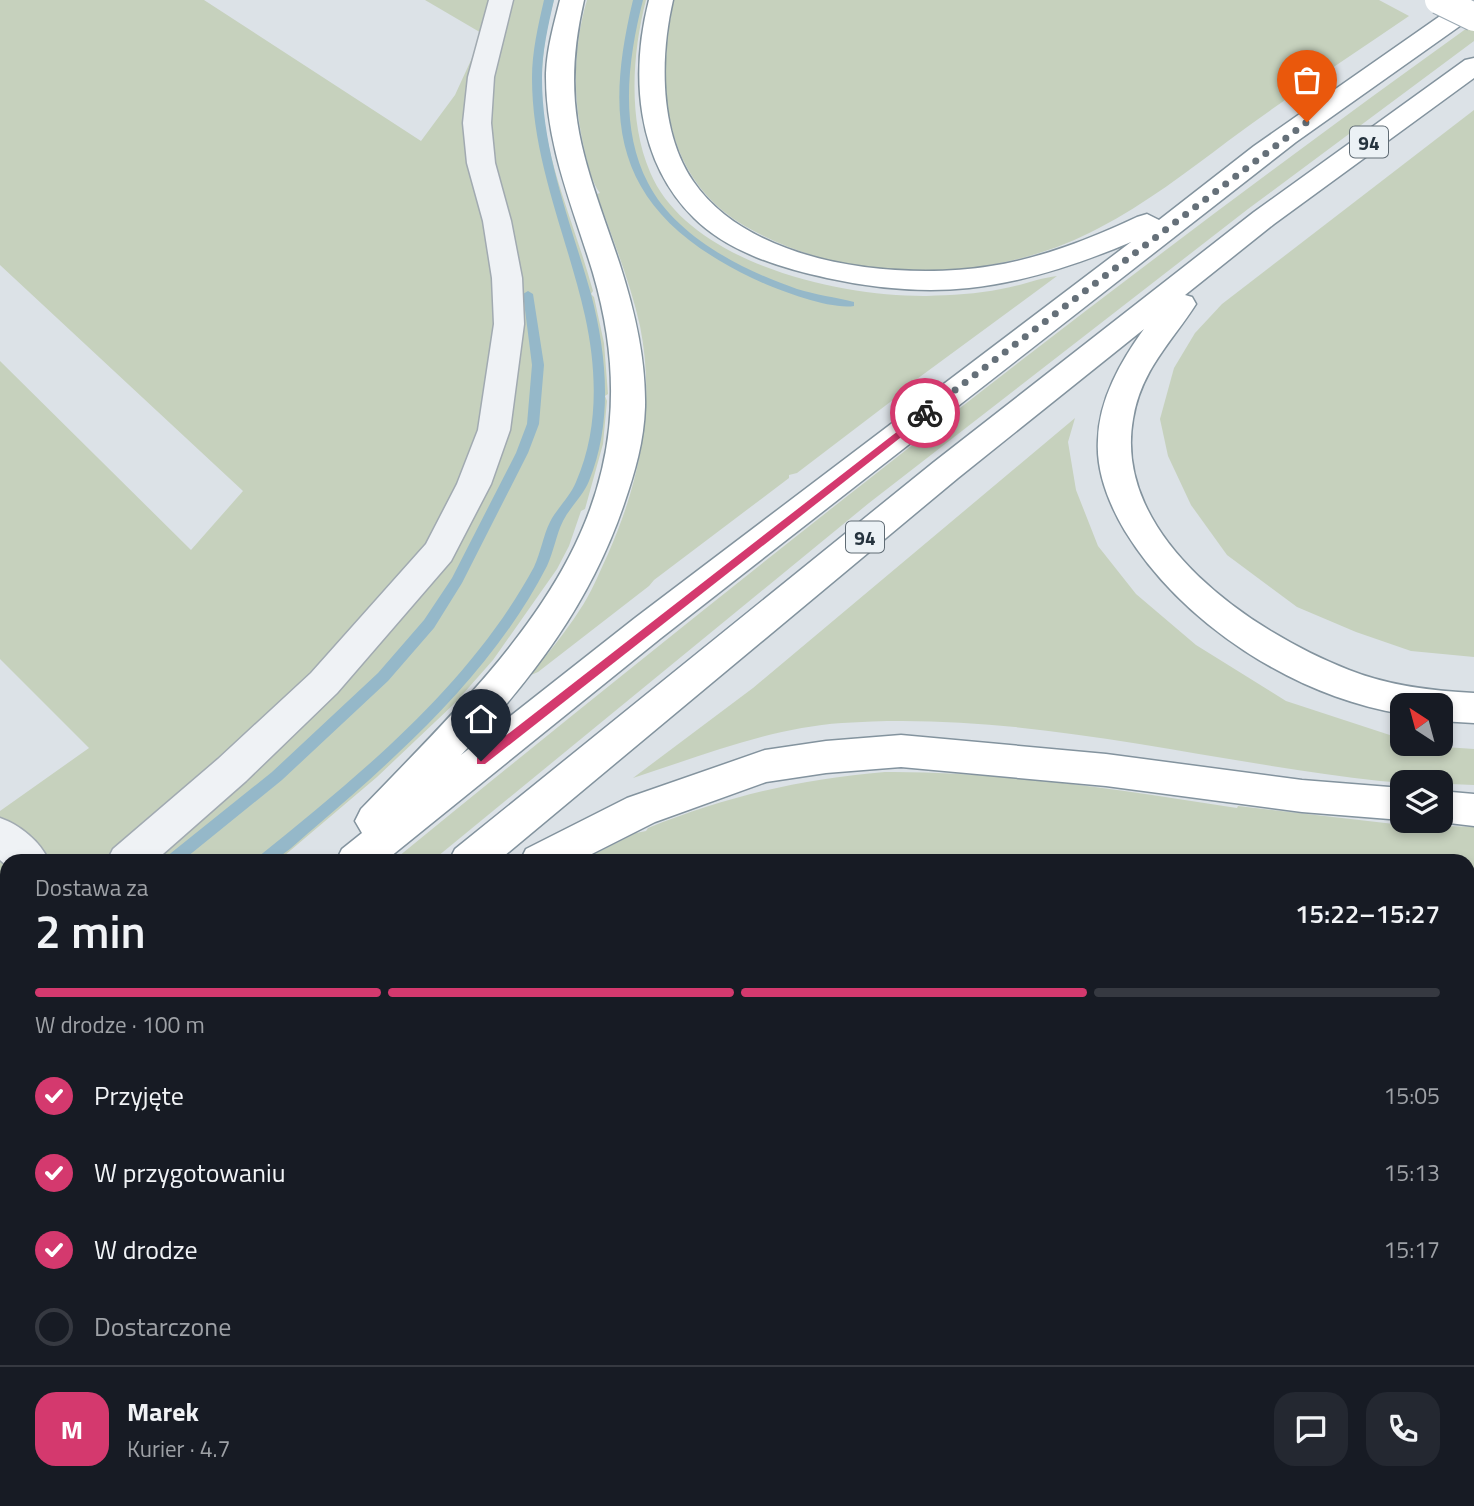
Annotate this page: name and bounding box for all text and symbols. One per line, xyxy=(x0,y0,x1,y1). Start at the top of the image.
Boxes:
pin xyxy=(1277,50,1337,122)
icon: bag xyxy=(1288,61,1326,99)
road number: 94 xyxy=(1350,126,1388,158)
courier xyxy=(890,378,960,448)
icon: bike xyxy=(906,394,944,432)
road number: 94 xyxy=(846,522,884,552)
pin xyxy=(451,689,511,761)
north arrow xyxy=(1390,693,1452,756)
map controls xyxy=(1390,693,1453,833)
icon: home xyxy=(462,700,500,738)
button: layers xyxy=(1390,770,1453,833)
text: Dostawa za xyxy=(35,870,148,905)
text: 15:22–15:27 xyxy=(1295,894,1440,933)
text: 2 min xyxy=(35,896,146,966)
text: W drodze · 100 m xyxy=(35,1007,205,1042)
text: Przyjęte xyxy=(94,1076,184,1115)
icon: check xyxy=(35,1077,73,1115)
text: 15:05 xyxy=(1383,1078,1440,1113)
text: W przygotowaniu xyxy=(94,1153,285,1192)
icon: check xyxy=(35,1154,73,1192)
text: 15:13 xyxy=(1383,1155,1440,1190)
text: W drodze xyxy=(94,1230,198,1269)
icon: check xyxy=(35,1231,73,1269)
text: 15:17 xyxy=(1383,1232,1440,1267)
text: Dostarczone xyxy=(94,1307,231,1346)
text: Marek xyxy=(127,1392,199,1431)
button: chat xyxy=(1274,1392,1348,1466)
button: phone xyxy=(1366,1392,1440,1466)
text: M xyxy=(61,1410,83,1449)
text: Kurier · 4.7 xyxy=(127,1431,230,1466)

